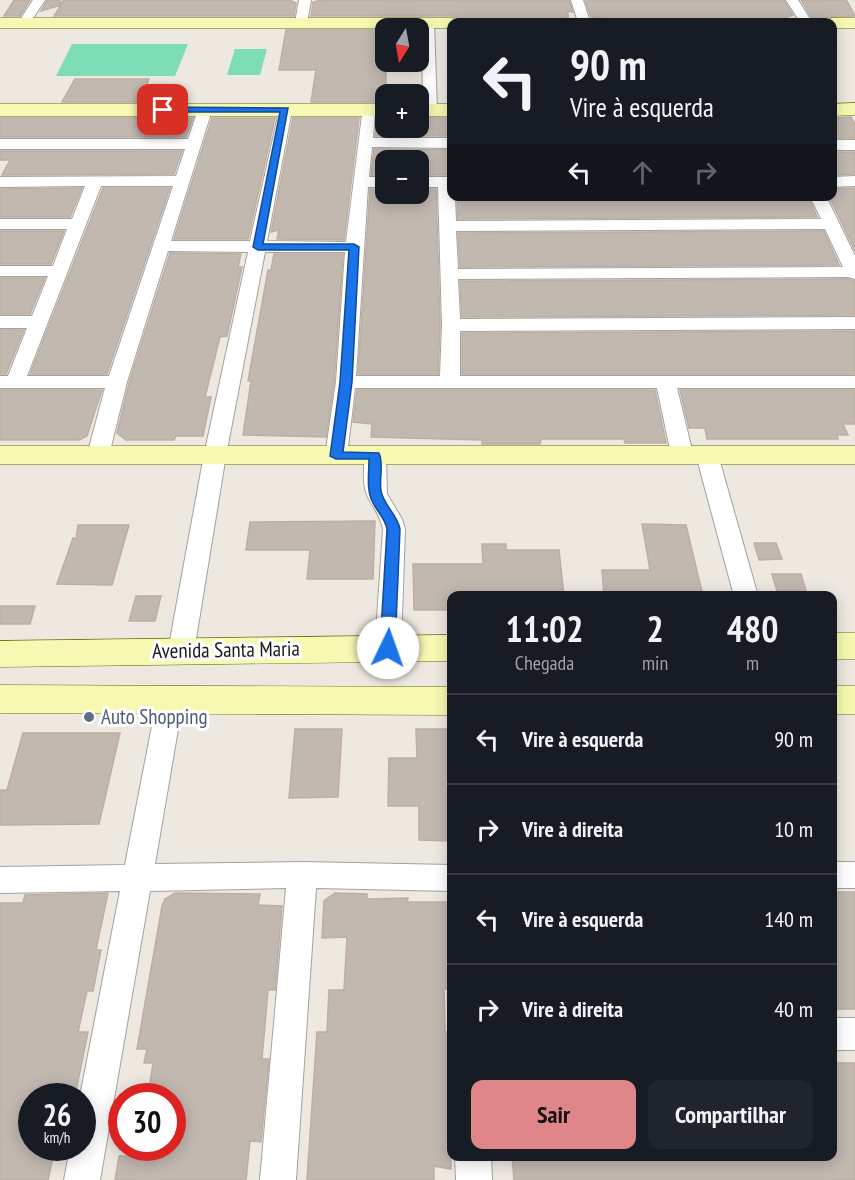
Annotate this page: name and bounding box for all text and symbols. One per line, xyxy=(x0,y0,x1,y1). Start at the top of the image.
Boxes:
north arrow xyxy=(375,18,429,72)
map controls xyxy=(375,18,429,204)
text: 90 m xyxy=(570,37,647,92)
icon: left xyxy=(471,42,549,120)
pin xyxy=(137,84,188,135)
button: + xyxy=(375,84,429,138)
text: Vire à esquerda xyxy=(570,90,714,124)
icon: arrive xyxy=(146,93,179,126)
button: − xyxy=(375,150,429,204)
icon: left xyxy=(563,156,596,189)
icon: ahead xyxy=(626,156,659,189)
icon: right xyxy=(689,156,722,189)
text: 11:02 xyxy=(506,605,583,652)
text: 2 xyxy=(646,605,664,652)
text: 480 xyxy=(727,605,778,652)
position arrow xyxy=(356,616,420,680)
street label: Avenida Santa Maria xyxy=(152,635,300,664)
text: Chegada xyxy=(515,650,574,676)
text: min xyxy=(642,650,668,676)
text: m xyxy=(746,650,759,676)
place label: Auto Shopping xyxy=(101,703,208,730)
marker: Auto Shopping xyxy=(82,710,96,724)
icon: left xyxy=(471,723,504,756)
text: Vire à esquerda xyxy=(522,725,643,753)
text: 90 m xyxy=(774,725,813,753)
icon: right xyxy=(471,813,504,846)
text: Vire à direita xyxy=(522,815,623,843)
text: 10 m xyxy=(774,815,813,843)
icon: left xyxy=(471,903,504,936)
text: Vire à esquerda xyxy=(522,905,643,933)
text: 140 m xyxy=(764,905,813,933)
icon: right xyxy=(471,993,504,1026)
text: Vire à direita xyxy=(522,995,623,1023)
text: 40 m xyxy=(774,995,813,1023)
button: Sair xyxy=(471,1080,636,1149)
button: Compartilhar xyxy=(648,1080,813,1149)
speed limit sign: 30 xyxy=(108,1083,186,1161)
text: 26 xyxy=(43,1095,71,1134)
text: km/h xyxy=(44,1128,70,1147)

